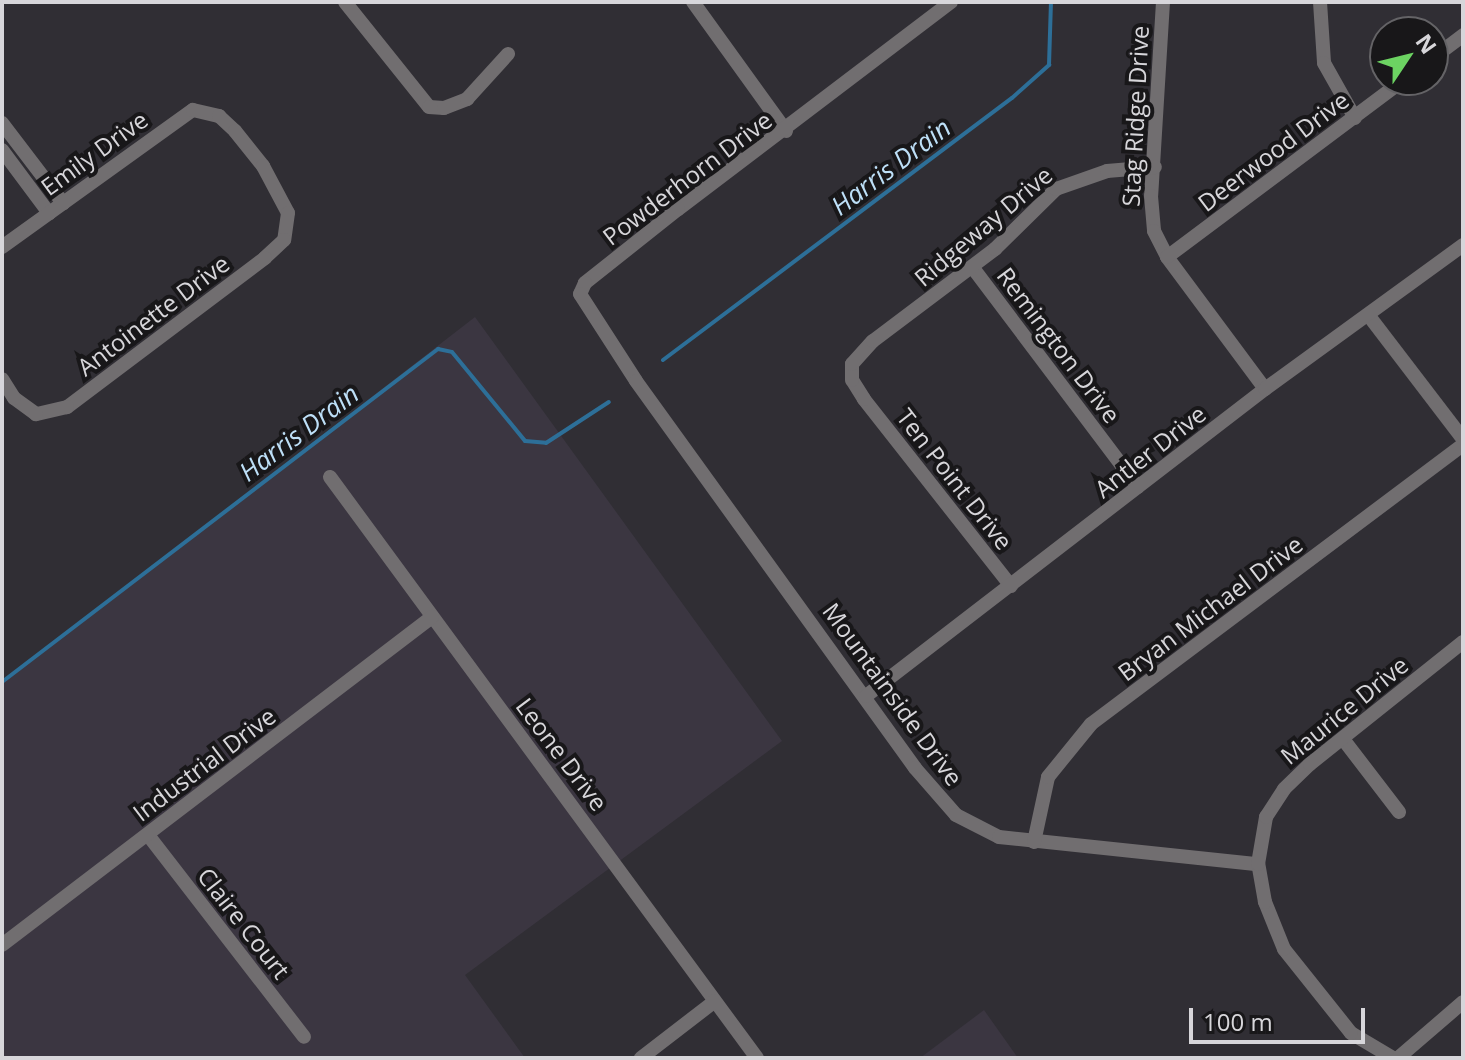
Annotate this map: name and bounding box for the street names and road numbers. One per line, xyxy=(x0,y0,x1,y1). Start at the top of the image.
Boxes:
street label: Stag Ridge Drive xyxy=(1116,25,1154,207)
street label: Deerwood Drive xyxy=(1192,85,1354,217)
street label: Emily Drive xyxy=(35,105,153,201)
street label: Powderhorn Drive xyxy=(597,105,777,251)
street label: Ridgeway Drive xyxy=(908,160,1058,292)
street label: Antoinette Drive xyxy=(71,249,235,381)
street label: Remington Drive xyxy=(991,262,1127,428)
street label: Antler Drive xyxy=(1089,399,1211,503)
street label: Ten Point Drive xyxy=(891,403,1019,555)
street label: Bryan Michael Drive xyxy=(1112,529,1308,687)
street label: Mountainside Drive xyxy=(817,597,969,791)
street label: Maurice Drive xyxy=(1275,650,1413,770)
street label: Leone Drive xyxy=(510,692,614,816)
street label: Industrial Drive xyxy=(127,701,281,827)
street label: Claire Court xyxy=(192,862,296,984)

